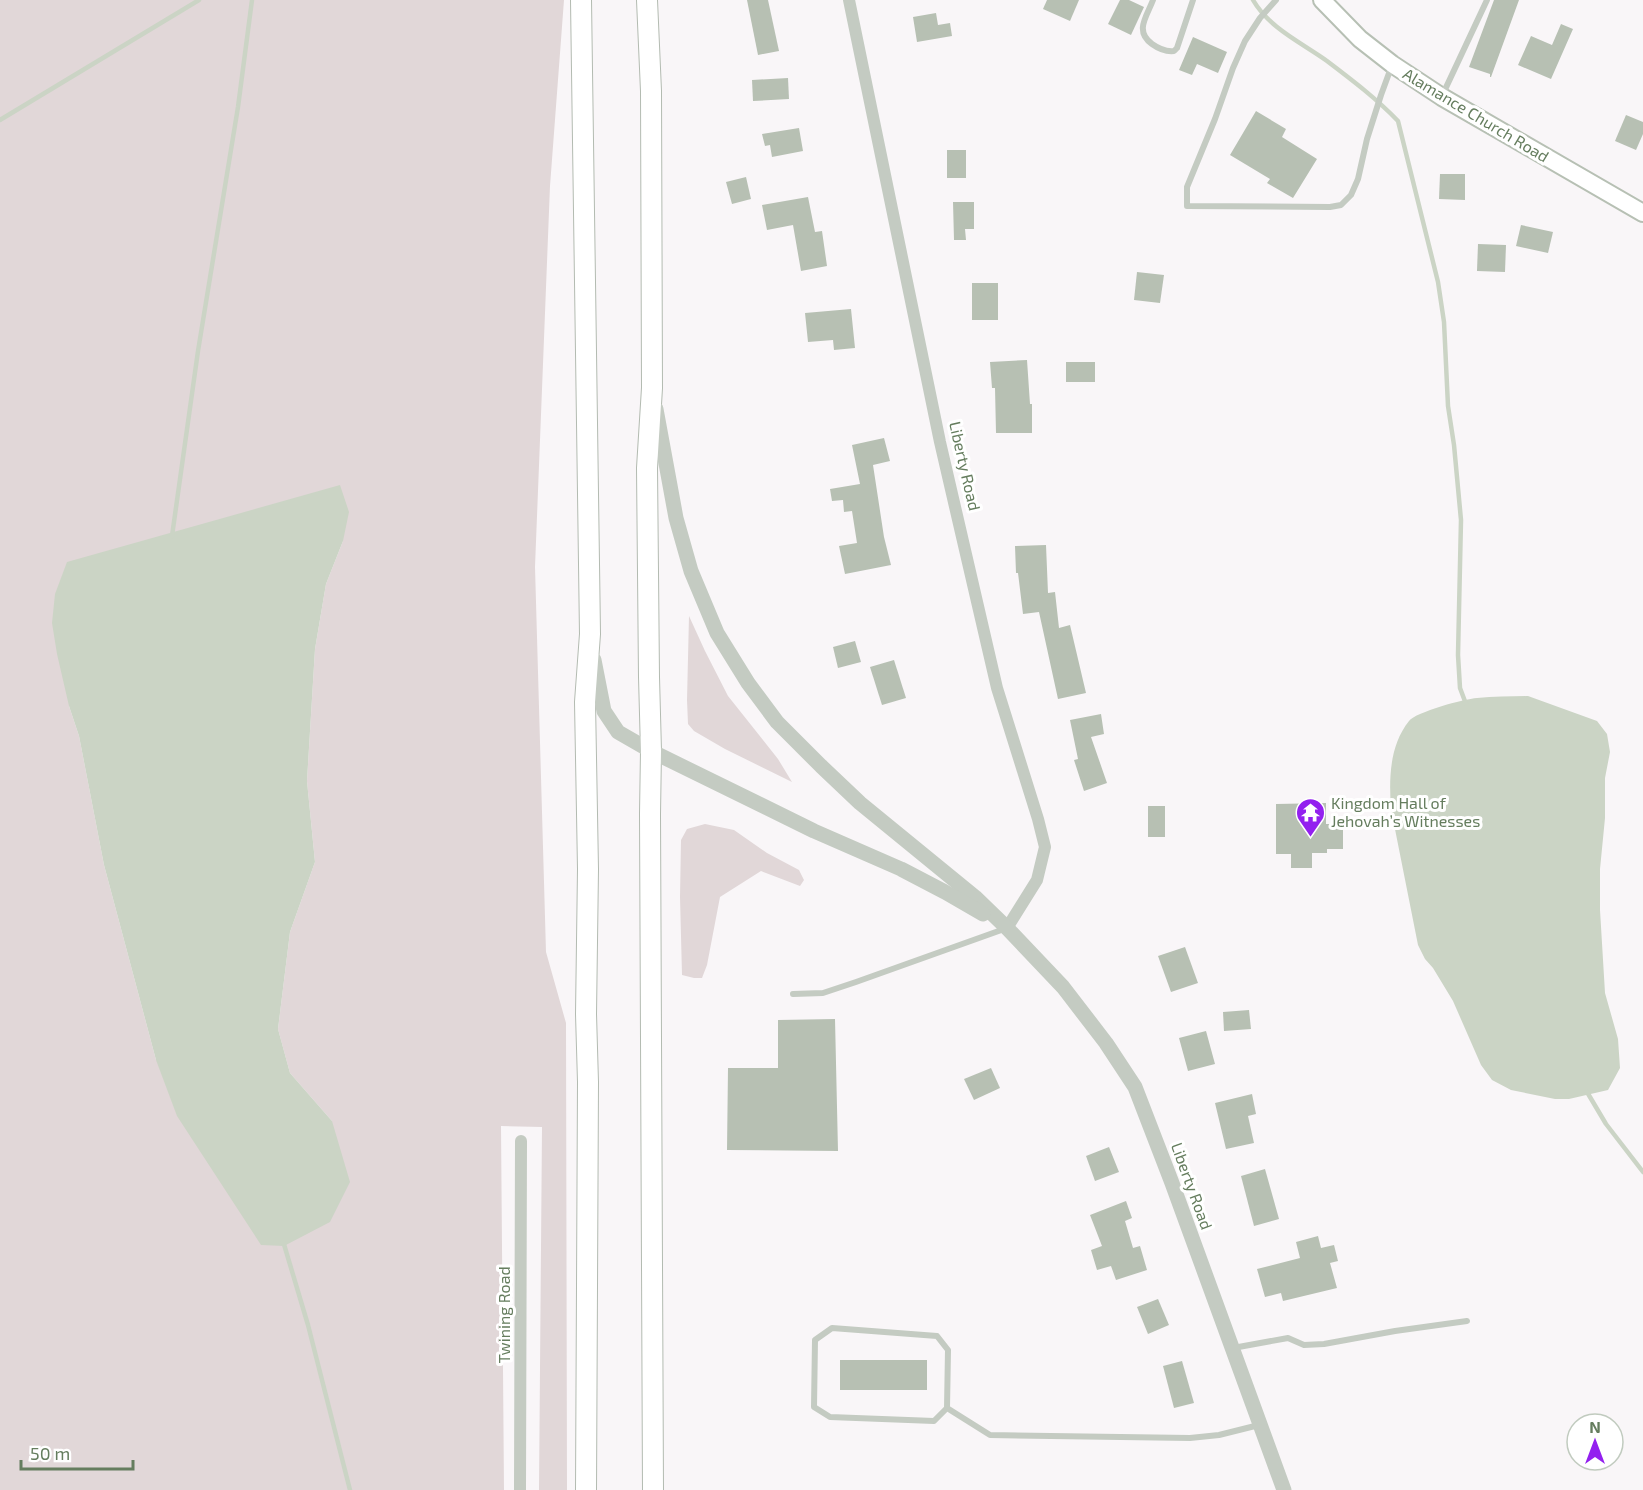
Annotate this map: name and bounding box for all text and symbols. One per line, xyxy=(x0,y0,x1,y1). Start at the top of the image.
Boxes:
street label: Alamance Church Road xyxy=(1400,63,1553,166)
street label: Liberty Road xyxy=(946,419,985,512)
place label: Kingdom Hall of Jehovah’s Witnesses xyxy=(1331,793,1480,830)
temple icon: Kingdom Hall of Jehovah’s Witnesses xyxy=(1294,796,1326,838)
street label: Liberty Road xyxy=(1168,1140,1217,1232)
street label: Twining Road xyxy=(494,1266,513,1364)
north arrow xyxy=(1565,1412,1625,1472)
text: N xyxy=(1589,1417,1601,1436)
scale bar xyxy=(21,1433,134,1471)
text: 50 m xyxy=(30,1442,70,1464)

